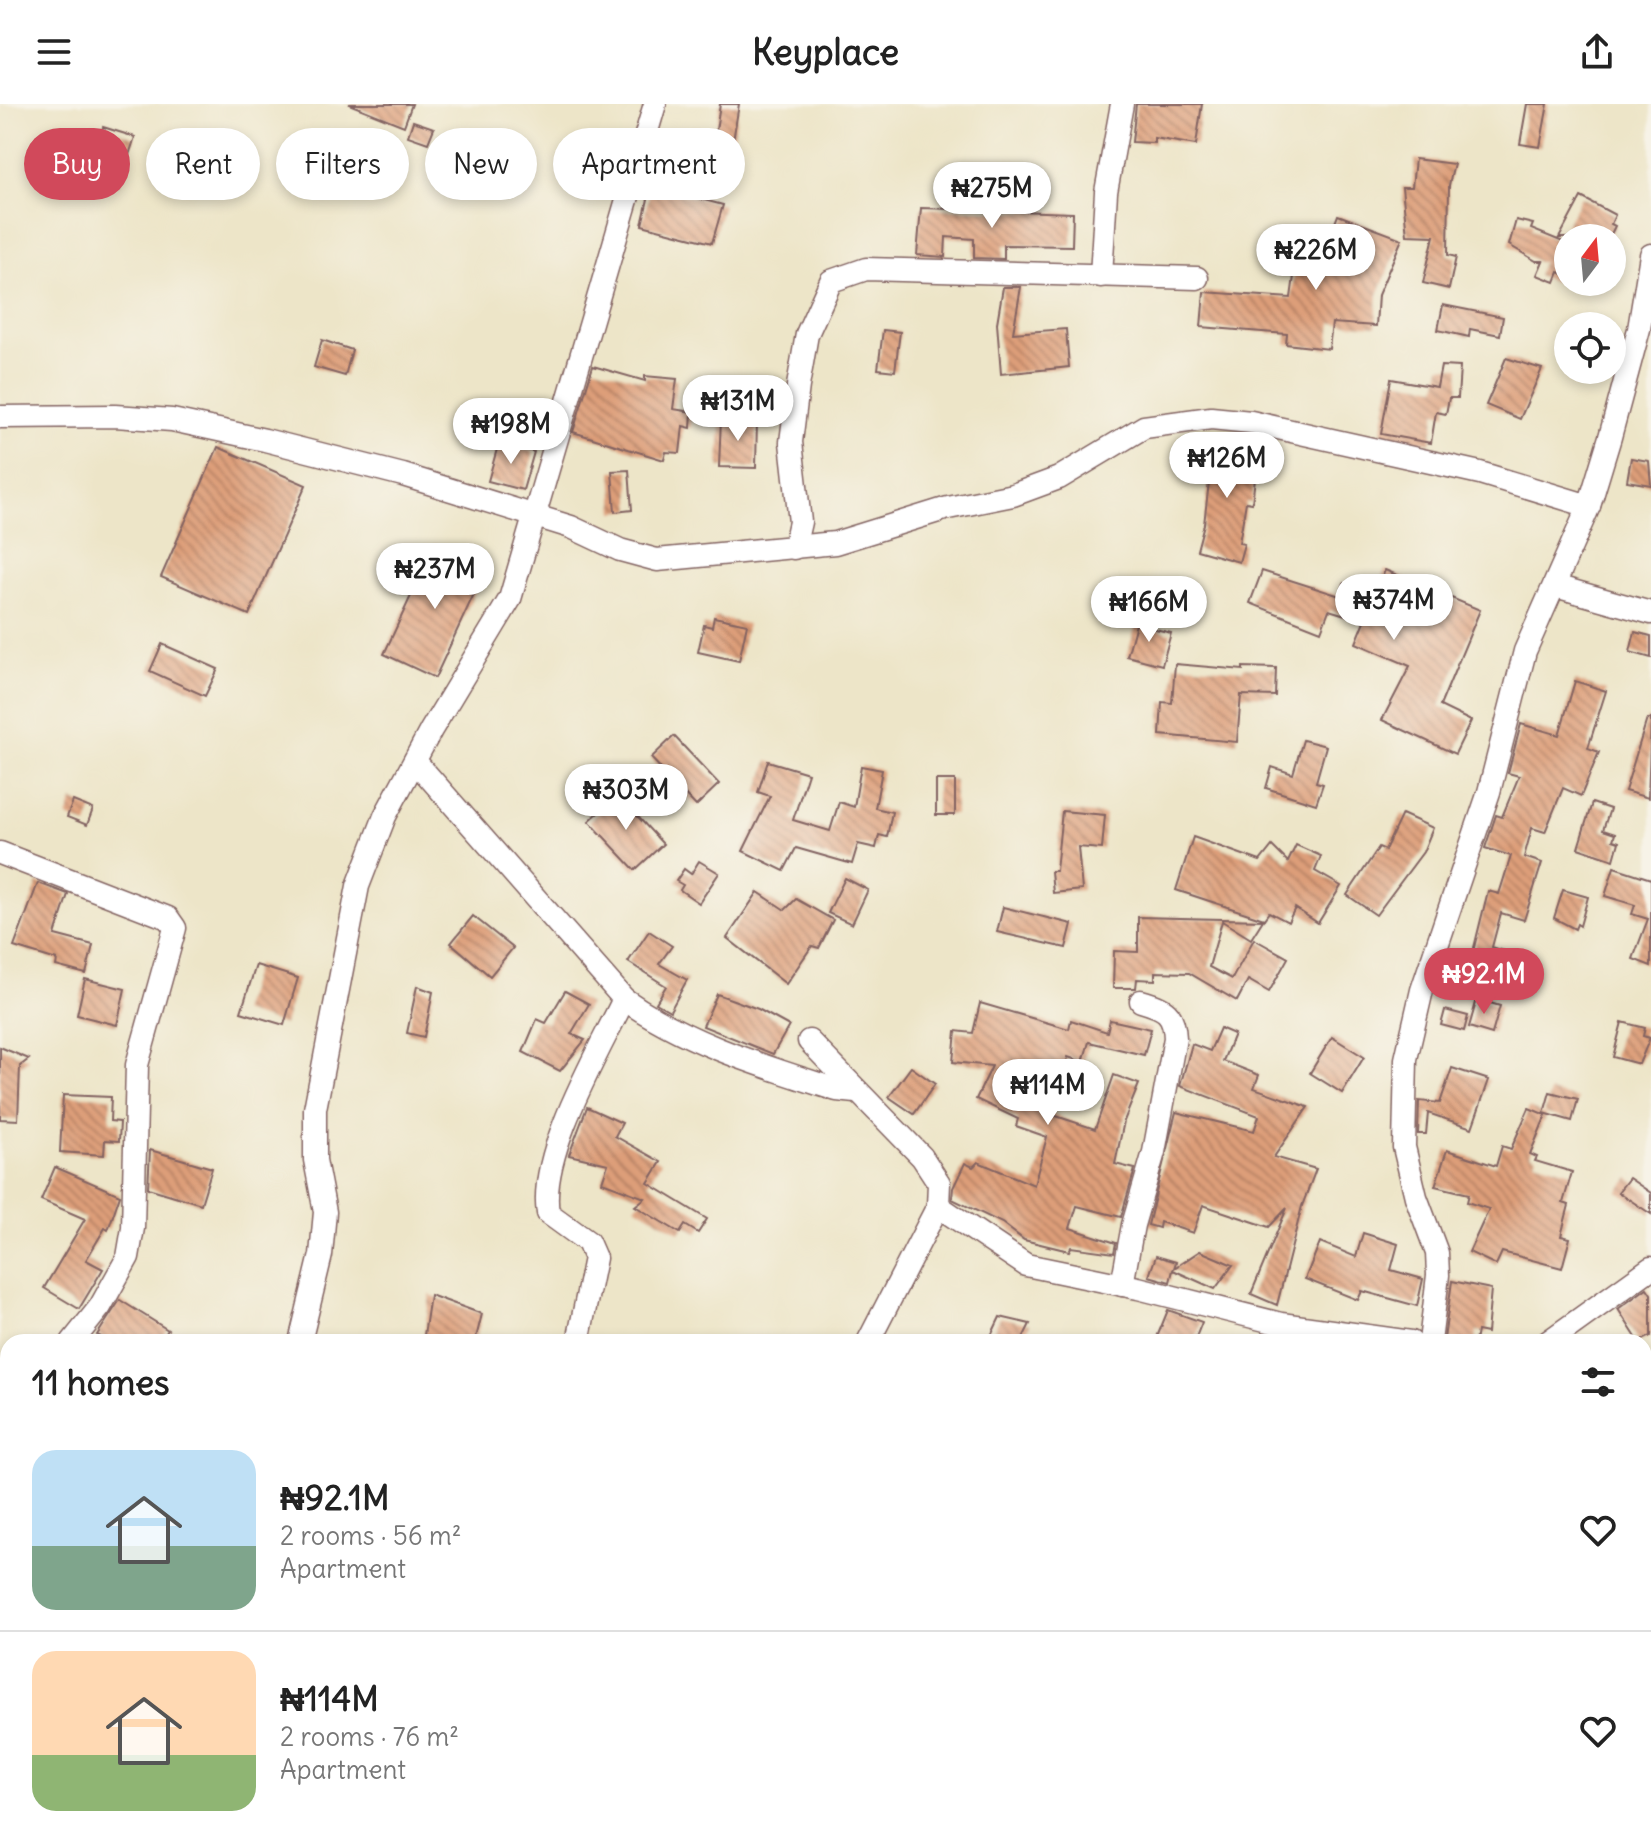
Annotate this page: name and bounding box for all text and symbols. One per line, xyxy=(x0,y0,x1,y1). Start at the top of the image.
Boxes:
icon: menu xyxy=(32,30,76,74)
text: Keyplace xyxy=(752,30,899,75)
icon: share xyxy=(1575,30,1619,74)
chip: Buy xyxy=(24,128,130,200)
chip: Rent xyxy=(146,128,260,200)
chip: Filters xyxy=(276,128,409,200)
chip: New xyxy=(425,128,537,200)
chip: Apartment xyxy=(553,128,745,200)
pin: ₦275M xyxy=(936,162,1048,230)
text: ₦275M xyxy=(951,171,1033,204)
pin: ₦226M xyxy=(1260,224,1372,292)
north arrow xyxy=(1554,224,1626,296)
map controls xyxy=(1554,224,1626,384)
text: ₦226M xyxy=(1274,233,1358,266)
button: locate xyxy=(1554,312,1626,384)
pin: ₦131M xyxy=(682,375,794,443)
text: ₦131M xyxy=(700,384,776,417)
pin: ₦198M xyxy=(455,398,567,466)
text: ₦198M xyxy=(471,407,551,440)
pin: ₦126M xyxy=(1171,432,1283,500)
text: ₦126M xyxy=(1187,441,1267,474)
pin: ₦237M xyxy=(379,543,491,611)
text: ₦237M xyxy=(394,552,476,585)
pin: ₦374M xyxy=(1338,574,1450,642)
pin: ₦166M xyxy=(1093,576,1205,644)
text: ₦374M xyxy=(1353,583,1435,616)
text: ₦166M xyxy=(1109,585,1189,618)
pin: ₦303M xyxy=(570,764,682,832)
text: ₦303M xyxy=(583,773,669,806)
pin: ₦92.1M xyxy=(1419,948,1549,1016)
text: ₦92.1M xyxy=(1442,957,1526,990)
pin: ₦114M xyxy=(992,1059,1104,1127)
text: ₦114M xyxy=(1010,1068,1086,1101)
icon: filters xyxy=(1576,1360,1620,1404)
text: 11 homes xyxy=(32,1361,169,1404)
text: ₦92.1M xyxy=(280,1476,390,1519)
icon: home xyxy=(96,1482,192,1578)
icon: heart xyxy=(1576,1508,1620,1552)
text: 2 rooms · 56 m² xyxy=(280,1519,461,1552)
text: Apartment xyxy=(280,1552,406,1585)
text: ₦114M xyxy=(280,1677,379,1720)
icon: home xyxy=(96,1683,192,1779)
icon: heart xyxy=(1576,1709,1620,1753)
text: 2 rooms · 76 m² xyxy=(280,1720,459,1753)
text: Apartment xyxy=(280,1753,406,1786)

